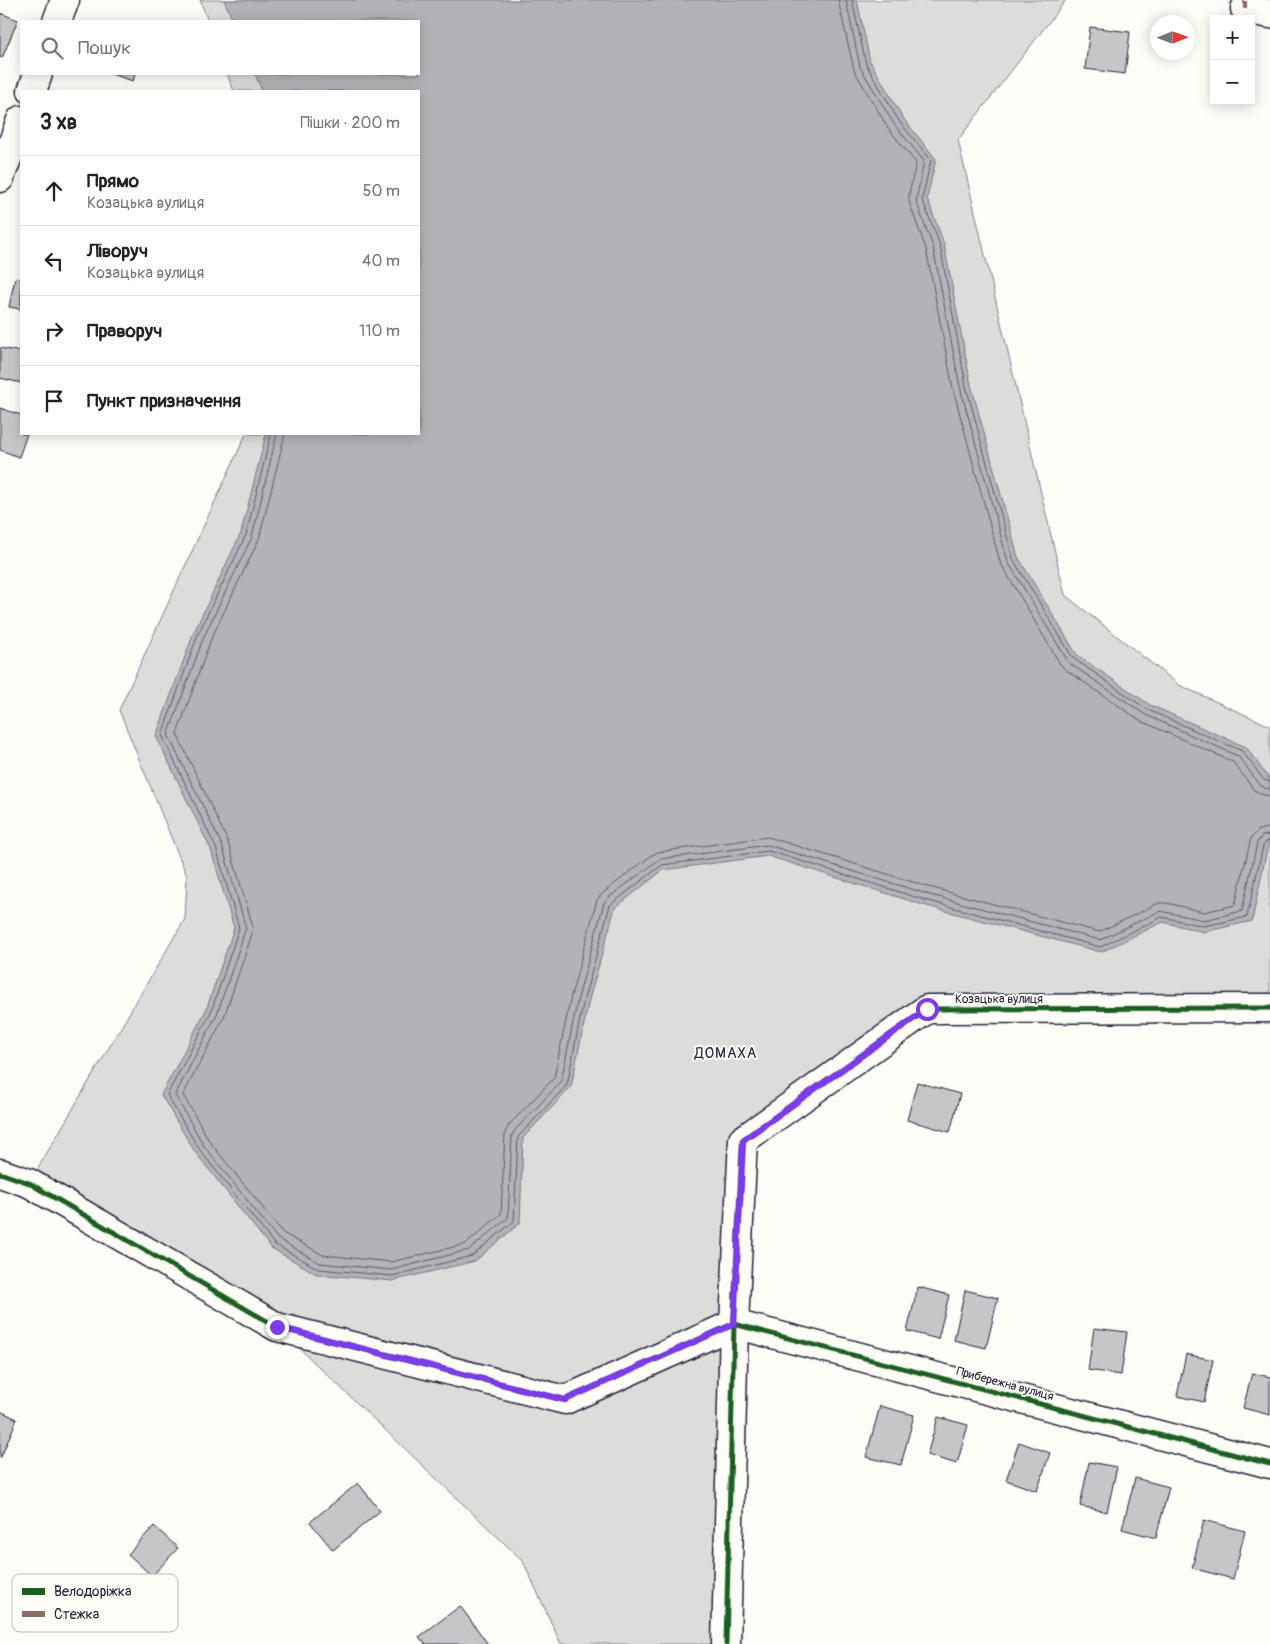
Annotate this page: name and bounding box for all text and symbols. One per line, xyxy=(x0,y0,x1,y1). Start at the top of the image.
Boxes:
north arrow xyxy=(1150,15,1195,60)
map controls xyxy=(1210,15,1255,105)
button: + xyxy=(1210,15,1255,60)
search box xyxy=(20,20,420,75)
icon: search xyxy=(38,34,66,62)
text: Пошук xyxy=(78,36,131,60)
button: − xyxy=(1210,60,1255,105)
text: 3 хв xyxy=(40,109,77,136)
text: Пішки · 200 m xyxy=(300,113,400,133)
text: Прямо xyxy=(87,169,139,193)
icon: ahead xyxy=(40,177,68,205)
text: 50 m xyxy=(363,181,400,201)
text: Козацька вулиця xyxy=(87,193,204,213)
text: Ліворуч xyxy=(87,239,148,263)
icon: left xyxy=(40,247,68,275)
text: 40 m xyxy=(362,251,400,271)
text: Козацька вулиця xyxy=(87,263,204,283)
icon: right xyxy=(40,317,68,345)
text: Праворуч xyxy=(87,319,162,343)
text: 110 m xyxy=(359,321,400,341)
icon: arrive xyxy=(40,387,68,415)
text: Пункт призначення xyxy=(87,389,241,413)
street label: Козацька вулиця xyxy=(955,992,1043,1007)
route start xyxy=(916,998,939,1021)
district label: ДОМАХА xyxy=(694,1044,757,1063)
route end xyxy=(266,1316,289,1339)
street label: Прибережна вулиця xyxy=(955,1364,1056,1404)
legend xyxy=(12,1574,178,1632)
text: Велодоріжка xyxy=(54,1583,131,1600)
text: Стежка xyxy=(54,1606,99,1623)

